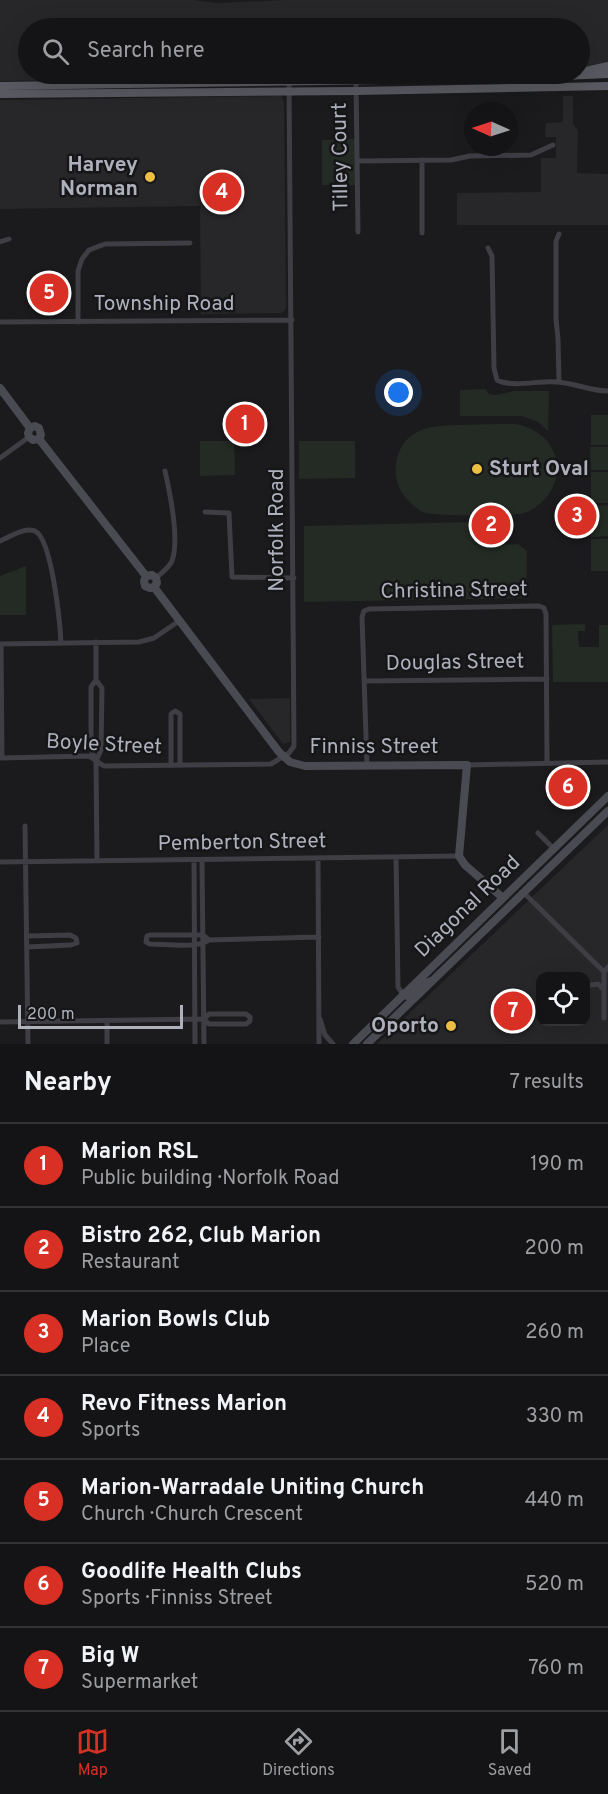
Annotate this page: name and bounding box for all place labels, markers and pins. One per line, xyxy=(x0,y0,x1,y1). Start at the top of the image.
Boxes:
place label: Harvey Norman xyxy=(60,152,138,203)
marker: Harvey Norman xyxy=(143,170,157,184)
pin: 4 xyxy=(202,170,242,214)
pin: 5 xyxy=(29,270,68,316)
pin: 1 xyxy=(226,402,264,446)
place label: Sturt Oval xyxy=(489,456,589,483)
marker: Sturt Oval xyxy=(470,462,484,476)
pin: 3 xyxy=(558,494,596,538)
pin: 2 xyxy=(472,502,510,548)
pin: 6 xyxy=(548,764,588,810)
pin: 7 xyxy=(494,988,532,1034)
place label: Oporto xyxy=(371,1013,439,1040)
marker: Oporto xyxy=(444,1019,458,1033)

